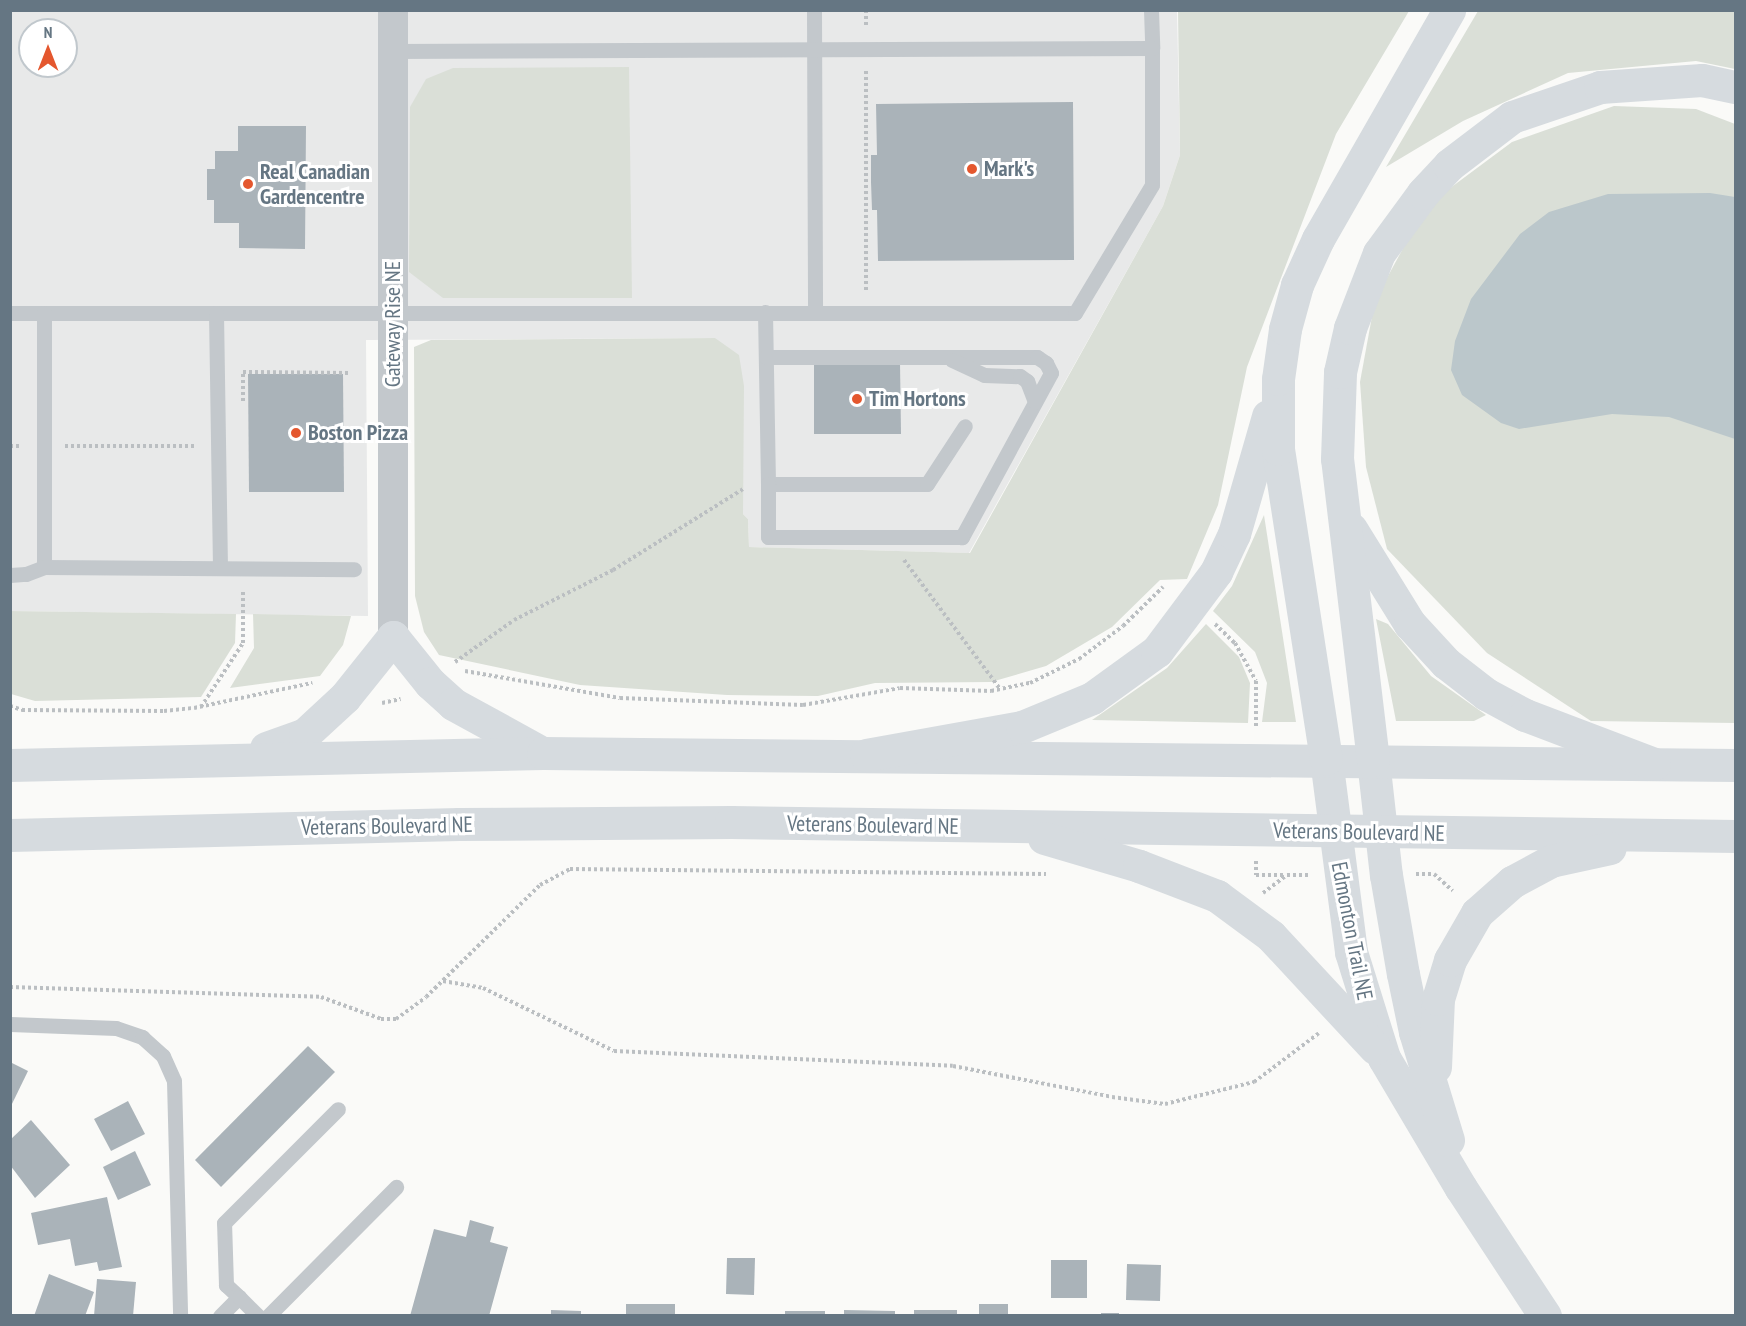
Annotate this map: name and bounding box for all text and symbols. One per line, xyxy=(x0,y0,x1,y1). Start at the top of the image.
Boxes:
north arrow xyxy=(18,18,78,78)
text: N xyxy=(44,22,52,42)
place label: Mark's xyxy=(984,156,1034,182)
place label: Real Canadian Gardencentre xyxy=(260,158,370,210)
marker: Mark's xyxy=(965,162,979,176)
marker: Real Canadian Gardencentre xyxy=(241,177,255,191)
street label: Gateway Rise NE xyxy=(380,261,406,387)
place label: Tim Hortons xyxy=(869,386,966,412)
marker: Tim Hortons xyxy=(850,392,864,406)
place label: Boston Pizza xyxy=(308,420,408,446)
marker: Boston Pizza xyxy=(289,426,303,440)
street label: Veterans Boulevard NE xyxy=(787,810,959,840)
street label: Veterans Boulevard NE xyxy=(301,811,473,841)
street label: Veterans Boulevard NE xyxy=(1273,817,1445,847)
street label: Edmonton Trail NE xyxy=(1326,859,1378,1003)

